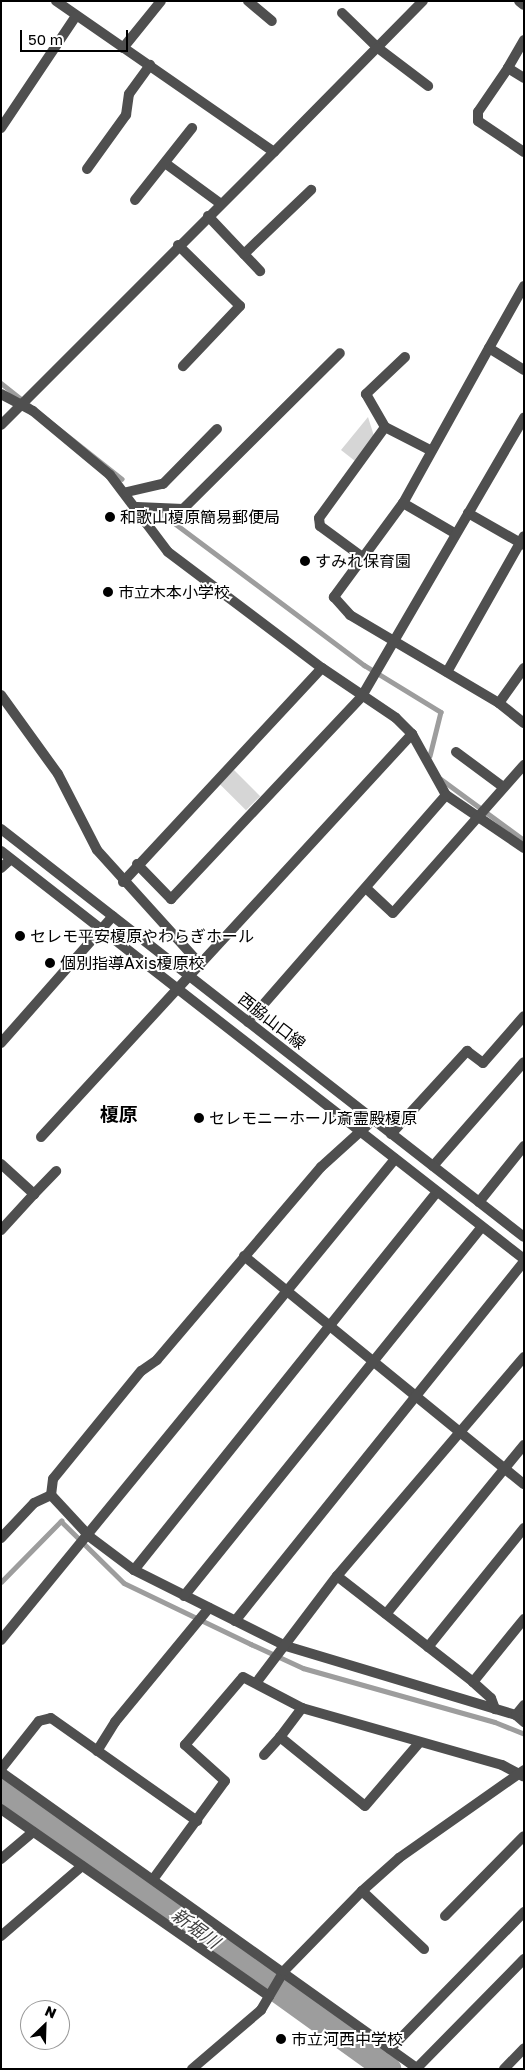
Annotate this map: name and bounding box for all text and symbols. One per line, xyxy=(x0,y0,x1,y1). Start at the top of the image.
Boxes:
scale bar xyxy=(22,20,130,52)
text: 50 m xyxy=(28,30,63,48)
place label: 和歌山榎原簡易郵便局 xyxy=(120,507,280,527)
marker: 和歌山榎原簡易郵便局 xyxy=(104,511,116,523)
place label: すみれ保育園 xyxy=(315,551,411,571)
marker: すみれ保育園 xyxy=(299,555,311,567)
place label: 市立木本小学校 xyxy=(118,582,230,602)
marker: 市立木本小学校 xyxy=(102,586,114,598)
place label: セレモ平安榎原やわらぎホール xyxy=(30,926,254,946)
marker: セレモ平安榎原やわらぎホール xyxy=(14,930,26,942)
place label: 個別指導Axis榎原校 xyxy=(60,953,205,973)
marker: 個別指導Axis榎原校 xyxy=(44,957,56,969)
street label: 西脇山口線 xyxy=(235,989,309,1053)
district label: 榎原 xyxy=(100,1103,138,1125)
place label: セレモニーホール斎霊殿榎原 xyxy=(209,1108,417,1128)
marker: セレモニーホール斎霊殿榎原 xyxy=(193,1112,205,1124)
water label: 新堀川 xyxy=(168,1903,224,1953)
north arrow xyxy=(20,2000,70,2050)
text: N xyxy=(43,2002,59,2022)
place label: 市立河西中学校 xyxy=(291,2029,403,2049)
marker: 市立河西中学校 xyxy=(275,2033,287,2045)

